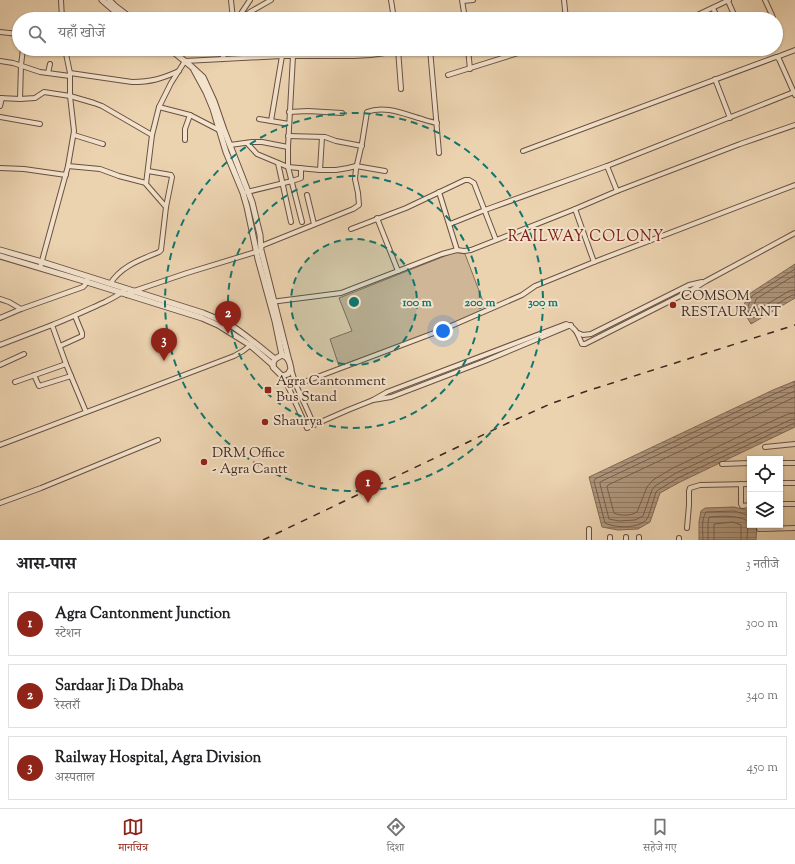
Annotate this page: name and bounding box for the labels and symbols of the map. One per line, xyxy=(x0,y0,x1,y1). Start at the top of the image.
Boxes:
district label: RAILWAY COLONY xyxy=(508,227,664,248)
place label: COMSOM RESTAURANT xyxy=(681,287,781,323)
text: 100 m xyxy=(401,294,432,312)
text: 200 m xyxy=(465,294,495,312)
text: 300 m xyxy=(528,294,558,312)
centre of rings xyxy=(347,295,361,309)
marker: COMSOM RESTAURANT xyxy=(668,300,678,310)
pin: 2 xyxy=(215,301,241,334)
your location xyxy=(433,321,453,341)
pin: 3 xyxy=(151,328,177,361)
place label: Agra Cantonment Bus Stand xyxy=(276,372,386,408)
marker: Agra Cantonment Bus Stand xyxy=(263,385,273,395)
place label: Shaurya xyxy=(273,412,323,432)
marker: Shaurya xyxy=(260,417,270,427)
place label: DRM Office - Agra Cantt xyxy=(212,444,288,480)
marker: DRM Office - Agra Cantt xyxy=(199,457,209,467)
pin: 1 xyxy=(355,470,381,503)

